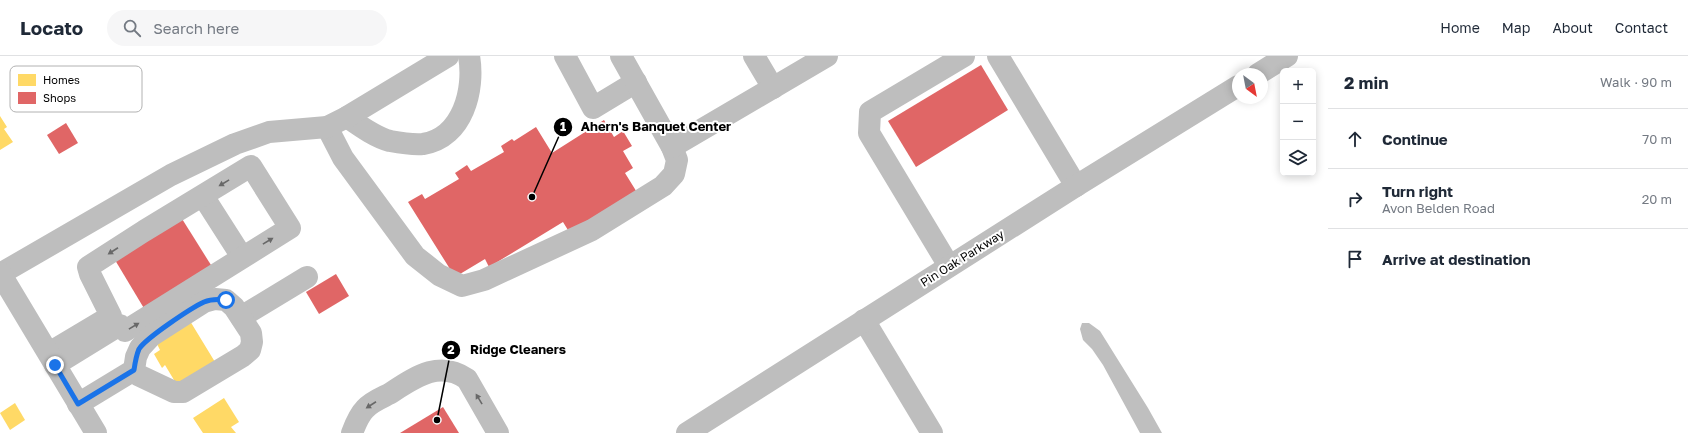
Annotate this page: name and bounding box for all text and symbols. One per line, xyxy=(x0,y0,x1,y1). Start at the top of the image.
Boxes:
search box xyxy=(107,10,387,46)
text: Locato xyxy=(20,16,83,39)
icon: search xyxy=(121,17,143,39)
text: Search here xyxy=(153,19,239,37)
text: Home xyxy=(1440,19,1480,36)
text: Map xyxy=(1502,19,1530,36)
text: About xyxy=(1552,19,1593,36)
text: Contact xyxy=(1615,19,1668,36)
legend xyxy=(10,66,142,112)
north arrow xyxy=(1232,68,1268,104)
map controls xyxy=(1280,68,1316,176)
button: + xyxy=(1280,68,1316,104)
text: 2 min xyxy=(1344,72,1388,93)
text: Homes xyxy=(43,73,80,86)
text: Walk · 90 m xyxy=(1600,74,1672,90)
text: Shops xyxy=(43,91,76,104)
button: − xyxy=(1280,104,1316,140)
callout: Ahern's Banquet Center xyxy=(553,114,739,139)
text: Ahern's Banquet Center xyxy=(581,118,731,134)
text: 1 xyxy=(560,119,566,134)
icon: ahead xyxy=(1344,128,1366,150)
text: Continue xyxy=(1382,130,1448,148)
text: 70 m xyxy=(1642,131,1672,147)
button: layers xyxy=(1280,140,1316,176)
one-way arrow xyxy=(219,179,229,187)
text: Turn right xyxy=(1382,182,1453,200)
icon: right xyxy=(1344,188,1366,210)
text: 20 m xyxy=(1642,191,1672,207)
text: Avon Belden Road xyxy=(1382,200,1495,216)
street label: Pin Oak Parkway xyxy=(917,226,1007,290)
one-way arrow xyxy=(262,238,274,245)
one-way arrow xyxy=(108,247,118,255)
icon: arrive xyxy=(1344,248,1366,270)
text: Arrive at destination xyxy=(1382,250,1531,268)
route start xyxy=(217,291,235,309)
one-way arrow xyxy=(129,322,140,329)
callout: Ridge Cleaners xyxy=(441,337,574,362)
text: Ridge Cleaners xyxy=(470,341,566,357)
text: 2 xyxy=(447,342,455,357)
route end xyxy=(46,356,64,374)
one-way arrow xyxy=(475,394,483,404)
one-way arrow xyxy=(365,401,377,408)

